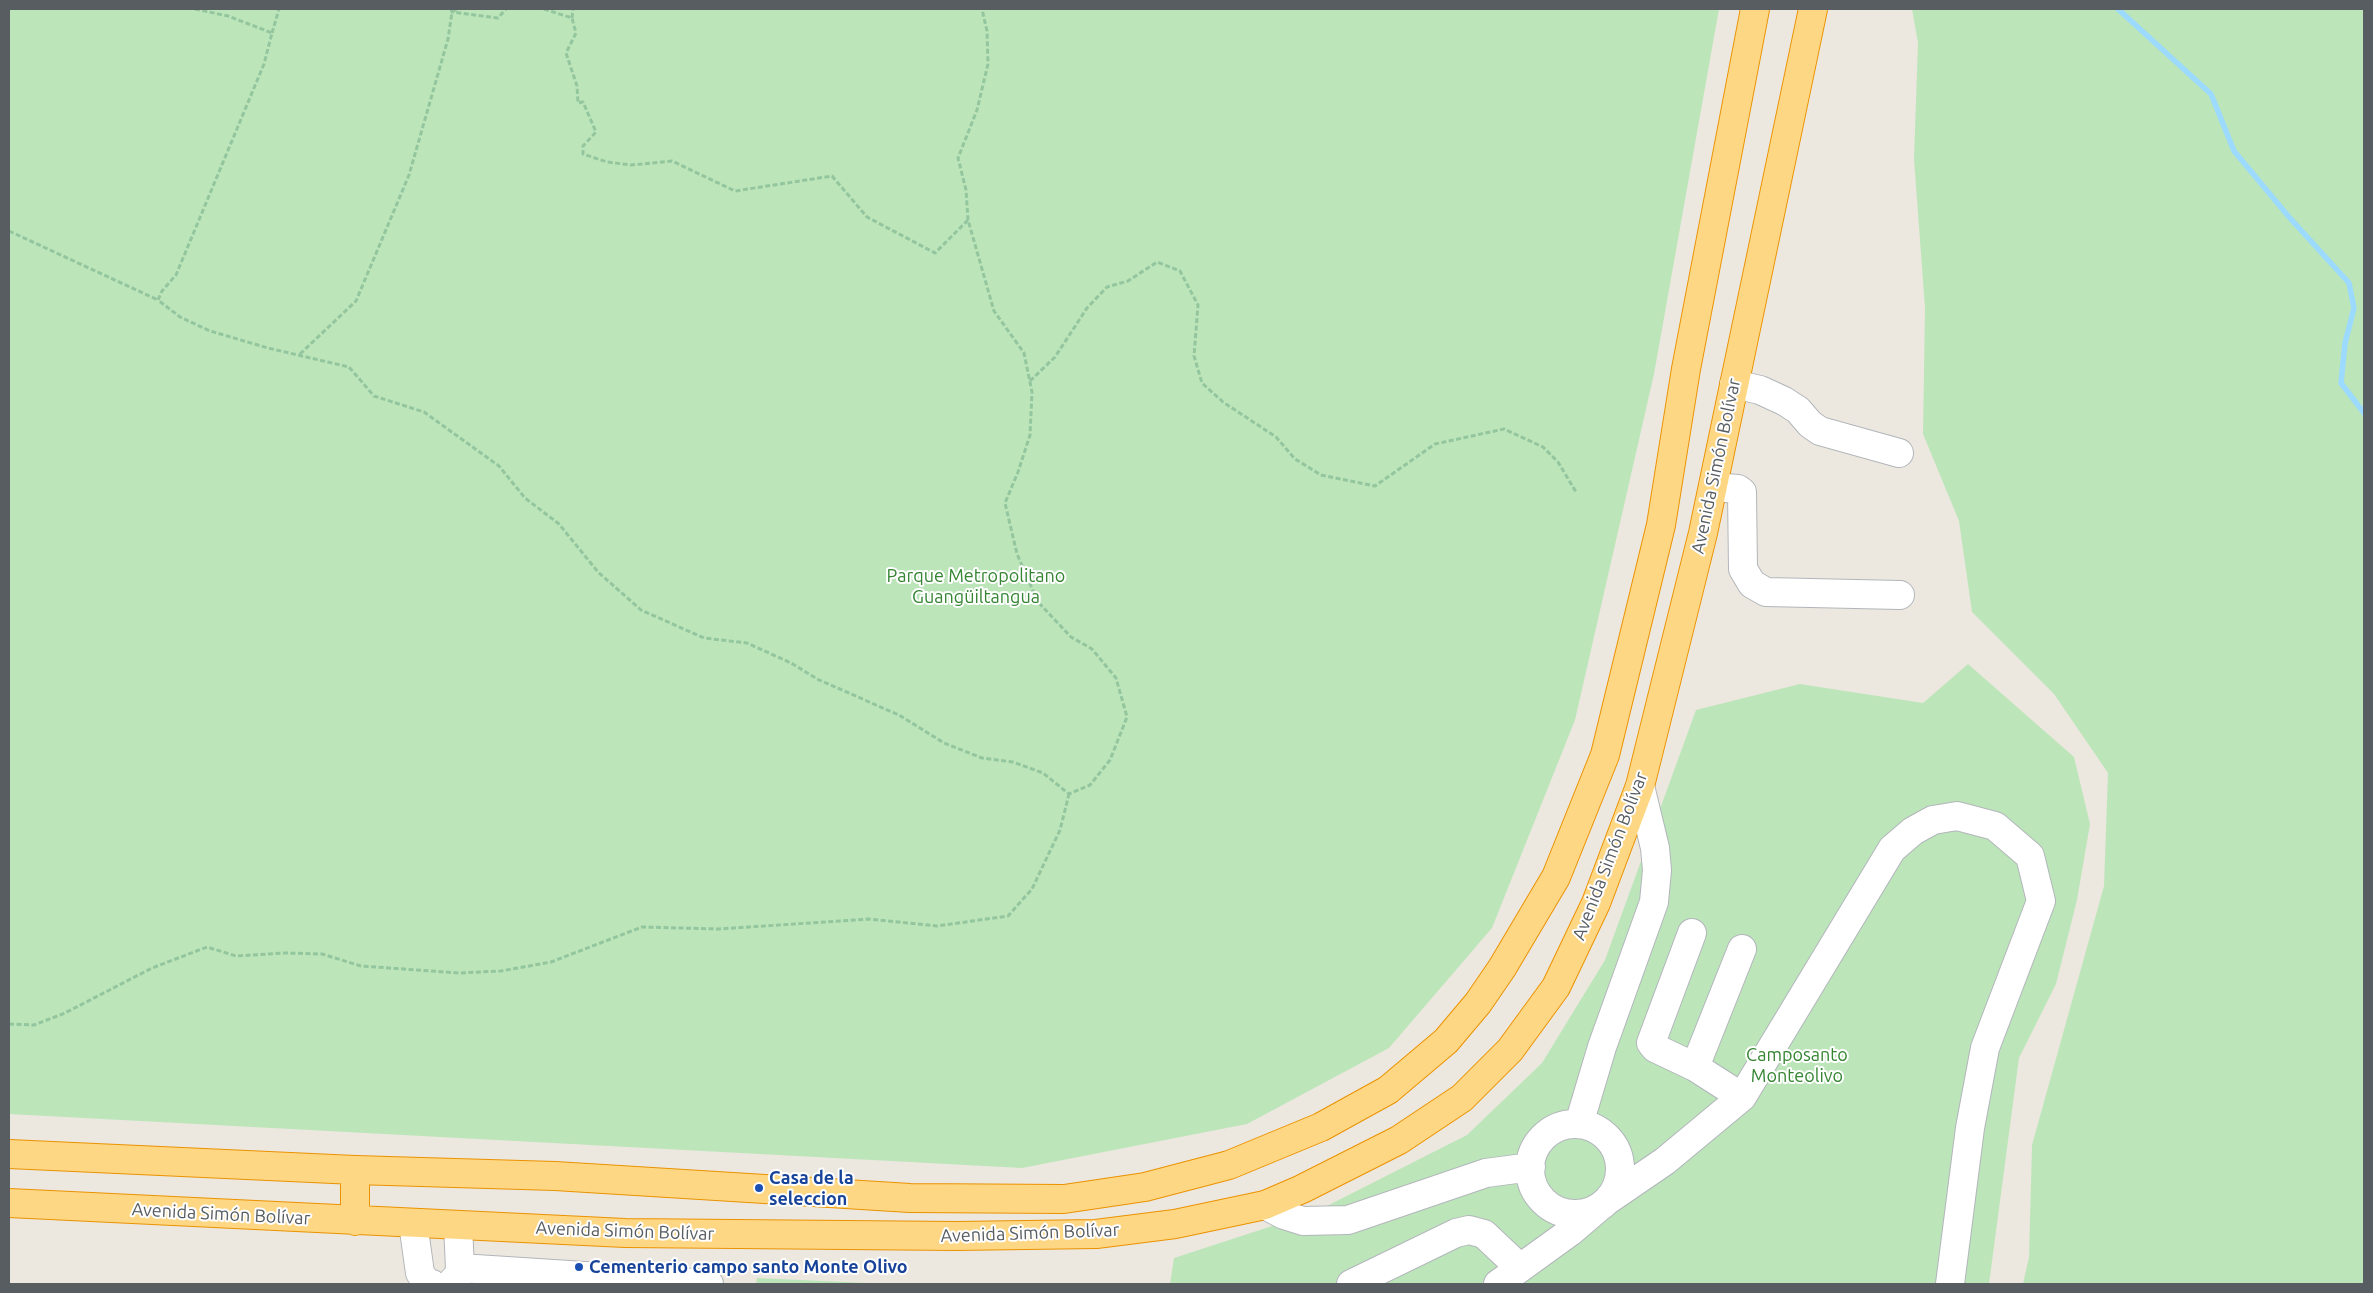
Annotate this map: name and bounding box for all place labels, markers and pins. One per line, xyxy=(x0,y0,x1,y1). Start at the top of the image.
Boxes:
place label: Casa de la seleccion xyxy=(769,1167,854,1210)
marker: Casa de la seleccion xyxy=(753,1182,765,1194)
place label: Cementerio campo santo Monte Olivo xyxy=(589,1256,908,1278)
marker: Cementerio campo santo Monte Olivo xyxy=(573,1261,585,1273)

